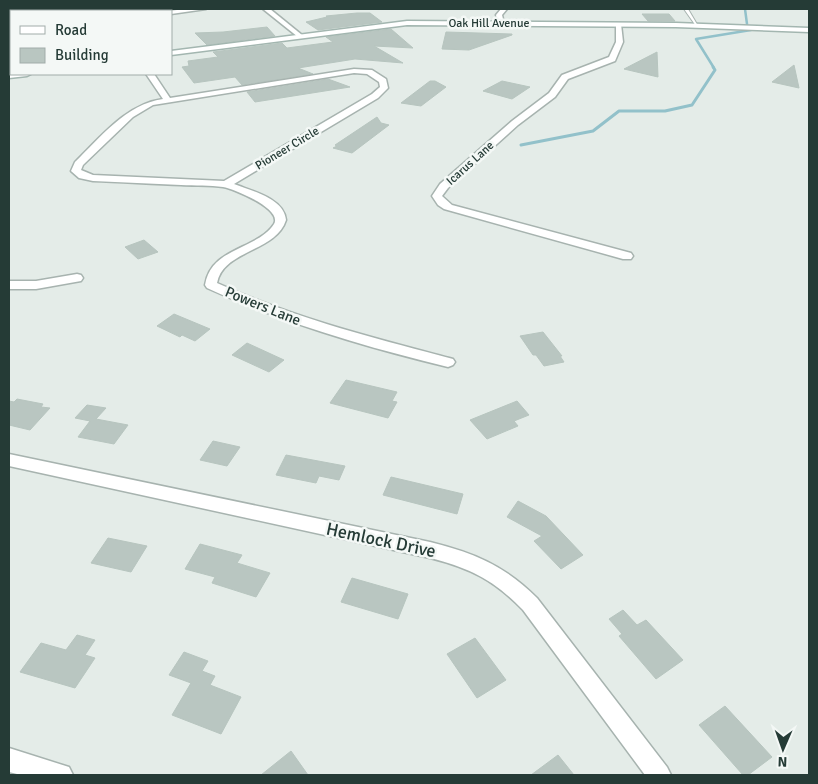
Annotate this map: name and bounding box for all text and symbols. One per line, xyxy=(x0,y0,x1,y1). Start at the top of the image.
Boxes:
legend xyxy=(10,10,172,75)
street label: Oak Hill Avenue xyxy=(449,16,529,31)
text: Road xyxy=(55,21,87,39)
text: Building xyxy=(55,46,109,64)
street label: Pioneer Circle xyxy=(253,124,322,173)
street label: Icarus Lane xyxy=(443,138,497,189)
street label: Powers Lane xyxy=(222,283,304,329)
street label: Hemlock Drive xyxy=(324,518,438,562)
north arrow xyxy=(758,724,808,774)
text: N xyxy=(777,753,788,770)

